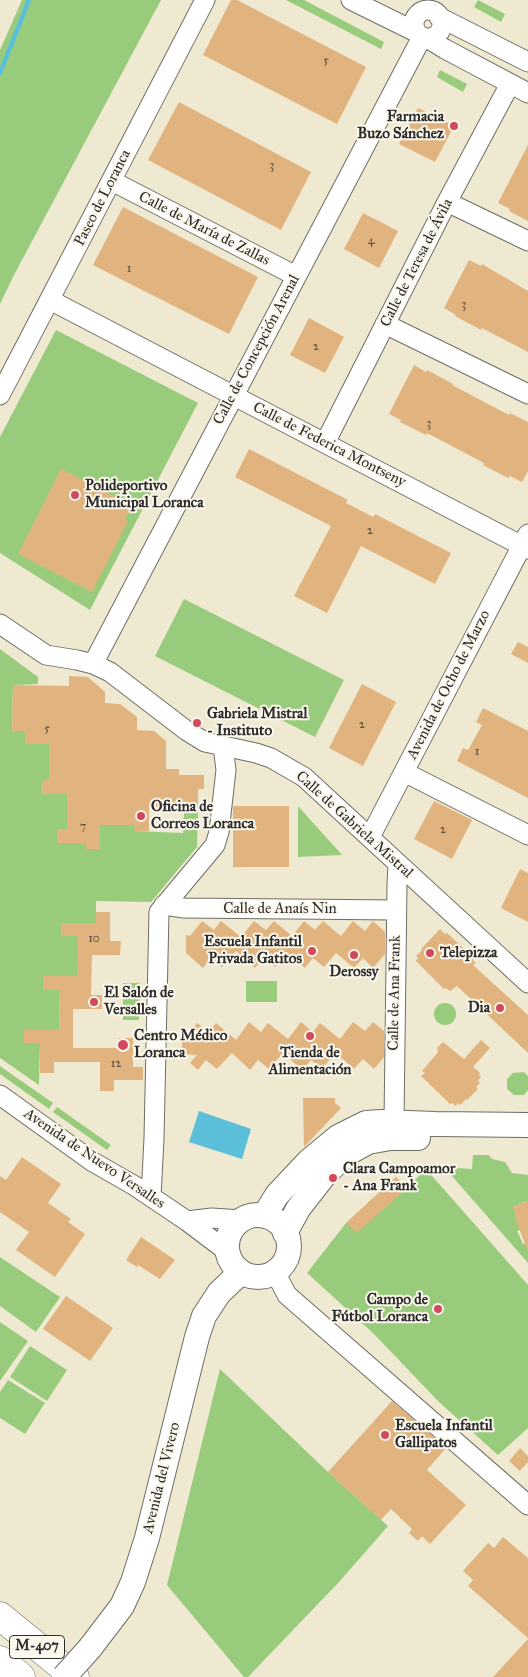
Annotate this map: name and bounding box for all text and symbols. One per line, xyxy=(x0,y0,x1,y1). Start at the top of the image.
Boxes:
house number: 5 xyxy=(323,54,329,68)
place label: Farmacia Buzo Sánchez xyxy=(357,108,444,143)
marker: Farmacia Buzo Sánchez xyxy=(448,120,460,132)
street label: Paseo de Loranca xyxy=(71,147,135,249)
house number: 3 xyxy=(270,159,274,173)
street label: Calle de María de Zallas xyxy=(135,188,273,270)
street label: Calle de Teresa de Ávila xyxy=(377,196,457,330)
house number: 4 xyxy=(368,234,374,248)
house number: 1 xyxy=(127,262,131,276)
street label: Calle de Concepción Arenal xyxy=(210,272,304,428)
house number: 3 xyxy=(462,298,466,312)
house number: 2 xyxy=(313,340,319,354)
street label: Calle de Federica Montseny xyxy=(250,399,408,491)
house number: 3 xyxy=(427,417,431,431)
place label: Polideportivo Municipal Loranca xyxy=(85,477,204,512)
marker: Polideportivo Municipal Loranca xyxy=(69,489,81,501)
house number: 2 xyxy=(367,524,373,538)
street label: Avenida de Ocho de Marzo xyxy=(404,607,494,763)
place label: Gabriela Mistral - Instituto xyxy=(207,705,307,740)
marker: Gabriela Mistral - Instituto xyxy=(191,717,203,729)
house number: 2 xyxy=(359,718,365,732)
house number: 5 xyxy=(44,722,50,736)
house number: 1 xyxy=(475,745,479,759)
street label: Calle de Gabriela Mistral xyxy=(292,768,416,882)
place label: Oficina de Correos Loranca xyxy=(151,798,254,833)
marker: Oficina de Correos Loranca xyxy=(135,810,147,822)
house number: 7 xyxy=(80,820,86,834)
house number: 2 xyxy=(440,823,446,837)
street label: Calle de Anaís Nin xyxy=(223,900,337,918)
house number: 10 xyxy=(88,932,100,946)
place label: Escuela Infantil Privada Gatitos xyxy=(204,933,302,968)
street label: Calle de Ana Frank xyxy=(385,935,405,1051)
place label: Telepizza xyxy=(440,944,497,962)
marker: Escuela Infantil Privada Gatitos xyxy=(306,945,318,957)
marker: Telepizza xyxy=(424,947,436,959)
marker: Derossy xyxy=(348,949,360,961)
place label: Derossy xyxy=(329,963,379,981)
place label: El Salón de Versalles xyxy=(104,984,174,1019)
marker: El Salón de Versalles xyxy=(88,996,100,1008)
place label: Dia xyxy=(468,999,490,1017)
marker: Dia xyxy=(494,1002,506,1014)
place label: Centro Médico Loranca xyxy=(134,1027,227,1062)
marker: Tienda de Alimentación xyxy=(304,1030,316,1042)
marker: Centro Médico Loranca xyxy=(116,1038,130,1052)
place label: Tienda de Alimentación xyxy=(269,1044,351,1079)
house number: 12 xyxy=(111,1057,121,1071)
street label: Avenida de Nuevo Versalles xyxy=(20,1105,168,1213)
place label: Clara Campoamor - Ana Frank xyxy=(343,1160,455,1195)
marker: Clara Campoamor - Ana Frank xyxy=(327,1172,339,1184)
place label: Campo de Fútbol Loranca xyxy=(331,1291,428,1326)
marker: Campo de Fútbol Loranca xyxy=(432,1303,444,1315)
place label: Escuela Infantil Gallipatos xyxy=(395,1417,493,1452)
street label: Avenida del Vivero xyxy=(139,1421,185,1535)
marker: Escuela Infantil Gallipatos xyxy=(379,1429,391,1441)
road number: M-407 xyxy=(10,1635,64,1658)

